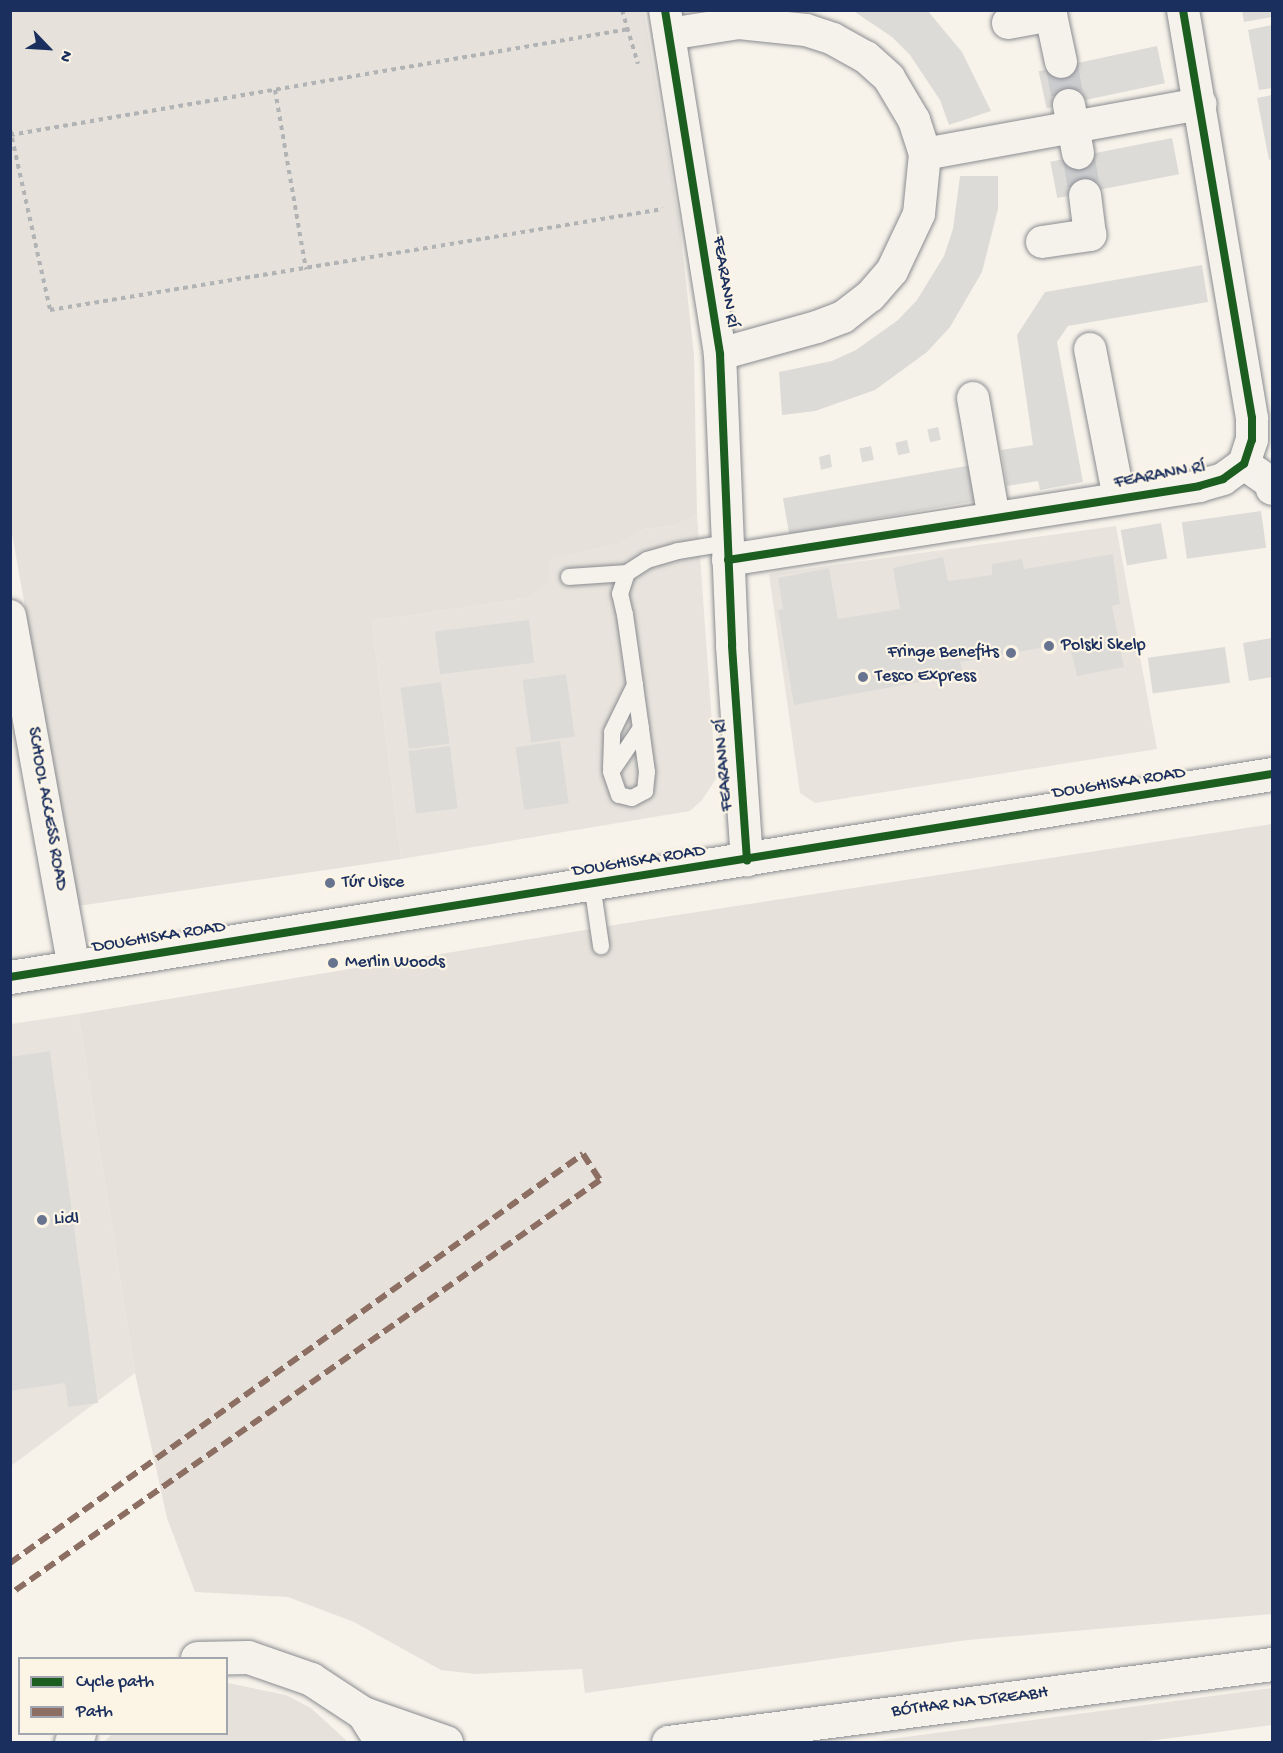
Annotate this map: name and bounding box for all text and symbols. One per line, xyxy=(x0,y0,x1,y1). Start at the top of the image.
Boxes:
north arrow xyxy=(18,18,78,78)
text: N xyxy=(54,47,76,65)
street label: FEARANN RÍ xyxy=(706,235,742,329)
street label: FEARANN RÍ xyxy=(1113,457,1207,495)
place label: Polski Skelp xyxy=(1061,635,1146,657)
marker: Polski Skelp xyxy=(1042,639,1056,653)
place label: Fringe Benefits xyxy=(887,642,999,664)
marker: Fringe Benefits xyxy=(1004,646,1018,660)
place label: Tesco Express xyxy=(875,666,976,688)
marker: Tesco Express xyxy=(856,670,870,684)
street label: FEARANN RÍ xyxy=(711,718,739,812)
street label: SCHOOL ACCESS ROAD xyxy=(21,725,71,893)
street label: DOUGHISKA ROAD xyxy=(1051,763,1187,805)
street label: DOUGHISKA ROAD xyxy=(571,841,707,883)
place label: Túr Uisce xyxy=(342,872,404,894)
marker: Túr Uisce xyxy=(323,876,337,890)
street label: DOUGHISKA ROAD xyxy=(91,917,227,959)
place label: Merlin Woods xyxy=(345,952,445,974)
marker: Merlin Woods xyxy=(326,956,340,970)
place label: Lidl xyxy=(54,1209,79,1231)
marker: Lidl xyxy=(35,1213,49,1227)
legend xyxy=(18,1657,228,1735)
text: Cycle path xyxy=(76,1672,154,1693)
street label: BÓTHAR NA DTREABH xyxy=(890,1683,1050,1723)
text: Path xyxy=(76,1702,113,1723)

